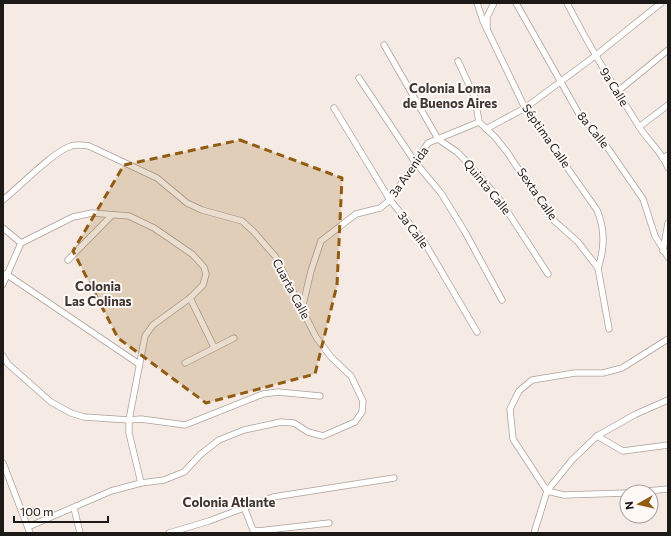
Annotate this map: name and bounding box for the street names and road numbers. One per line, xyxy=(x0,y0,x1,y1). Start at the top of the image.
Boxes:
street label: 9a Calle xyxy=(598,65,632,108)
street label: Séptima Calle xyxy=(520,101,574,170)
street label: 8a Calle xyxy=(575,108,613,150)
street label: 3a Avenida xyxy=(386,143,431,199)
street label: Quinta Calle xyxy=(461,156,514,217)
street label: Sexta Calle xyxy=(515,165,561,222)
street label: 3a Calle xyxy=(395,208,432,251)
street label: Cuarta Calle xyxy=(270,256,314,321)

